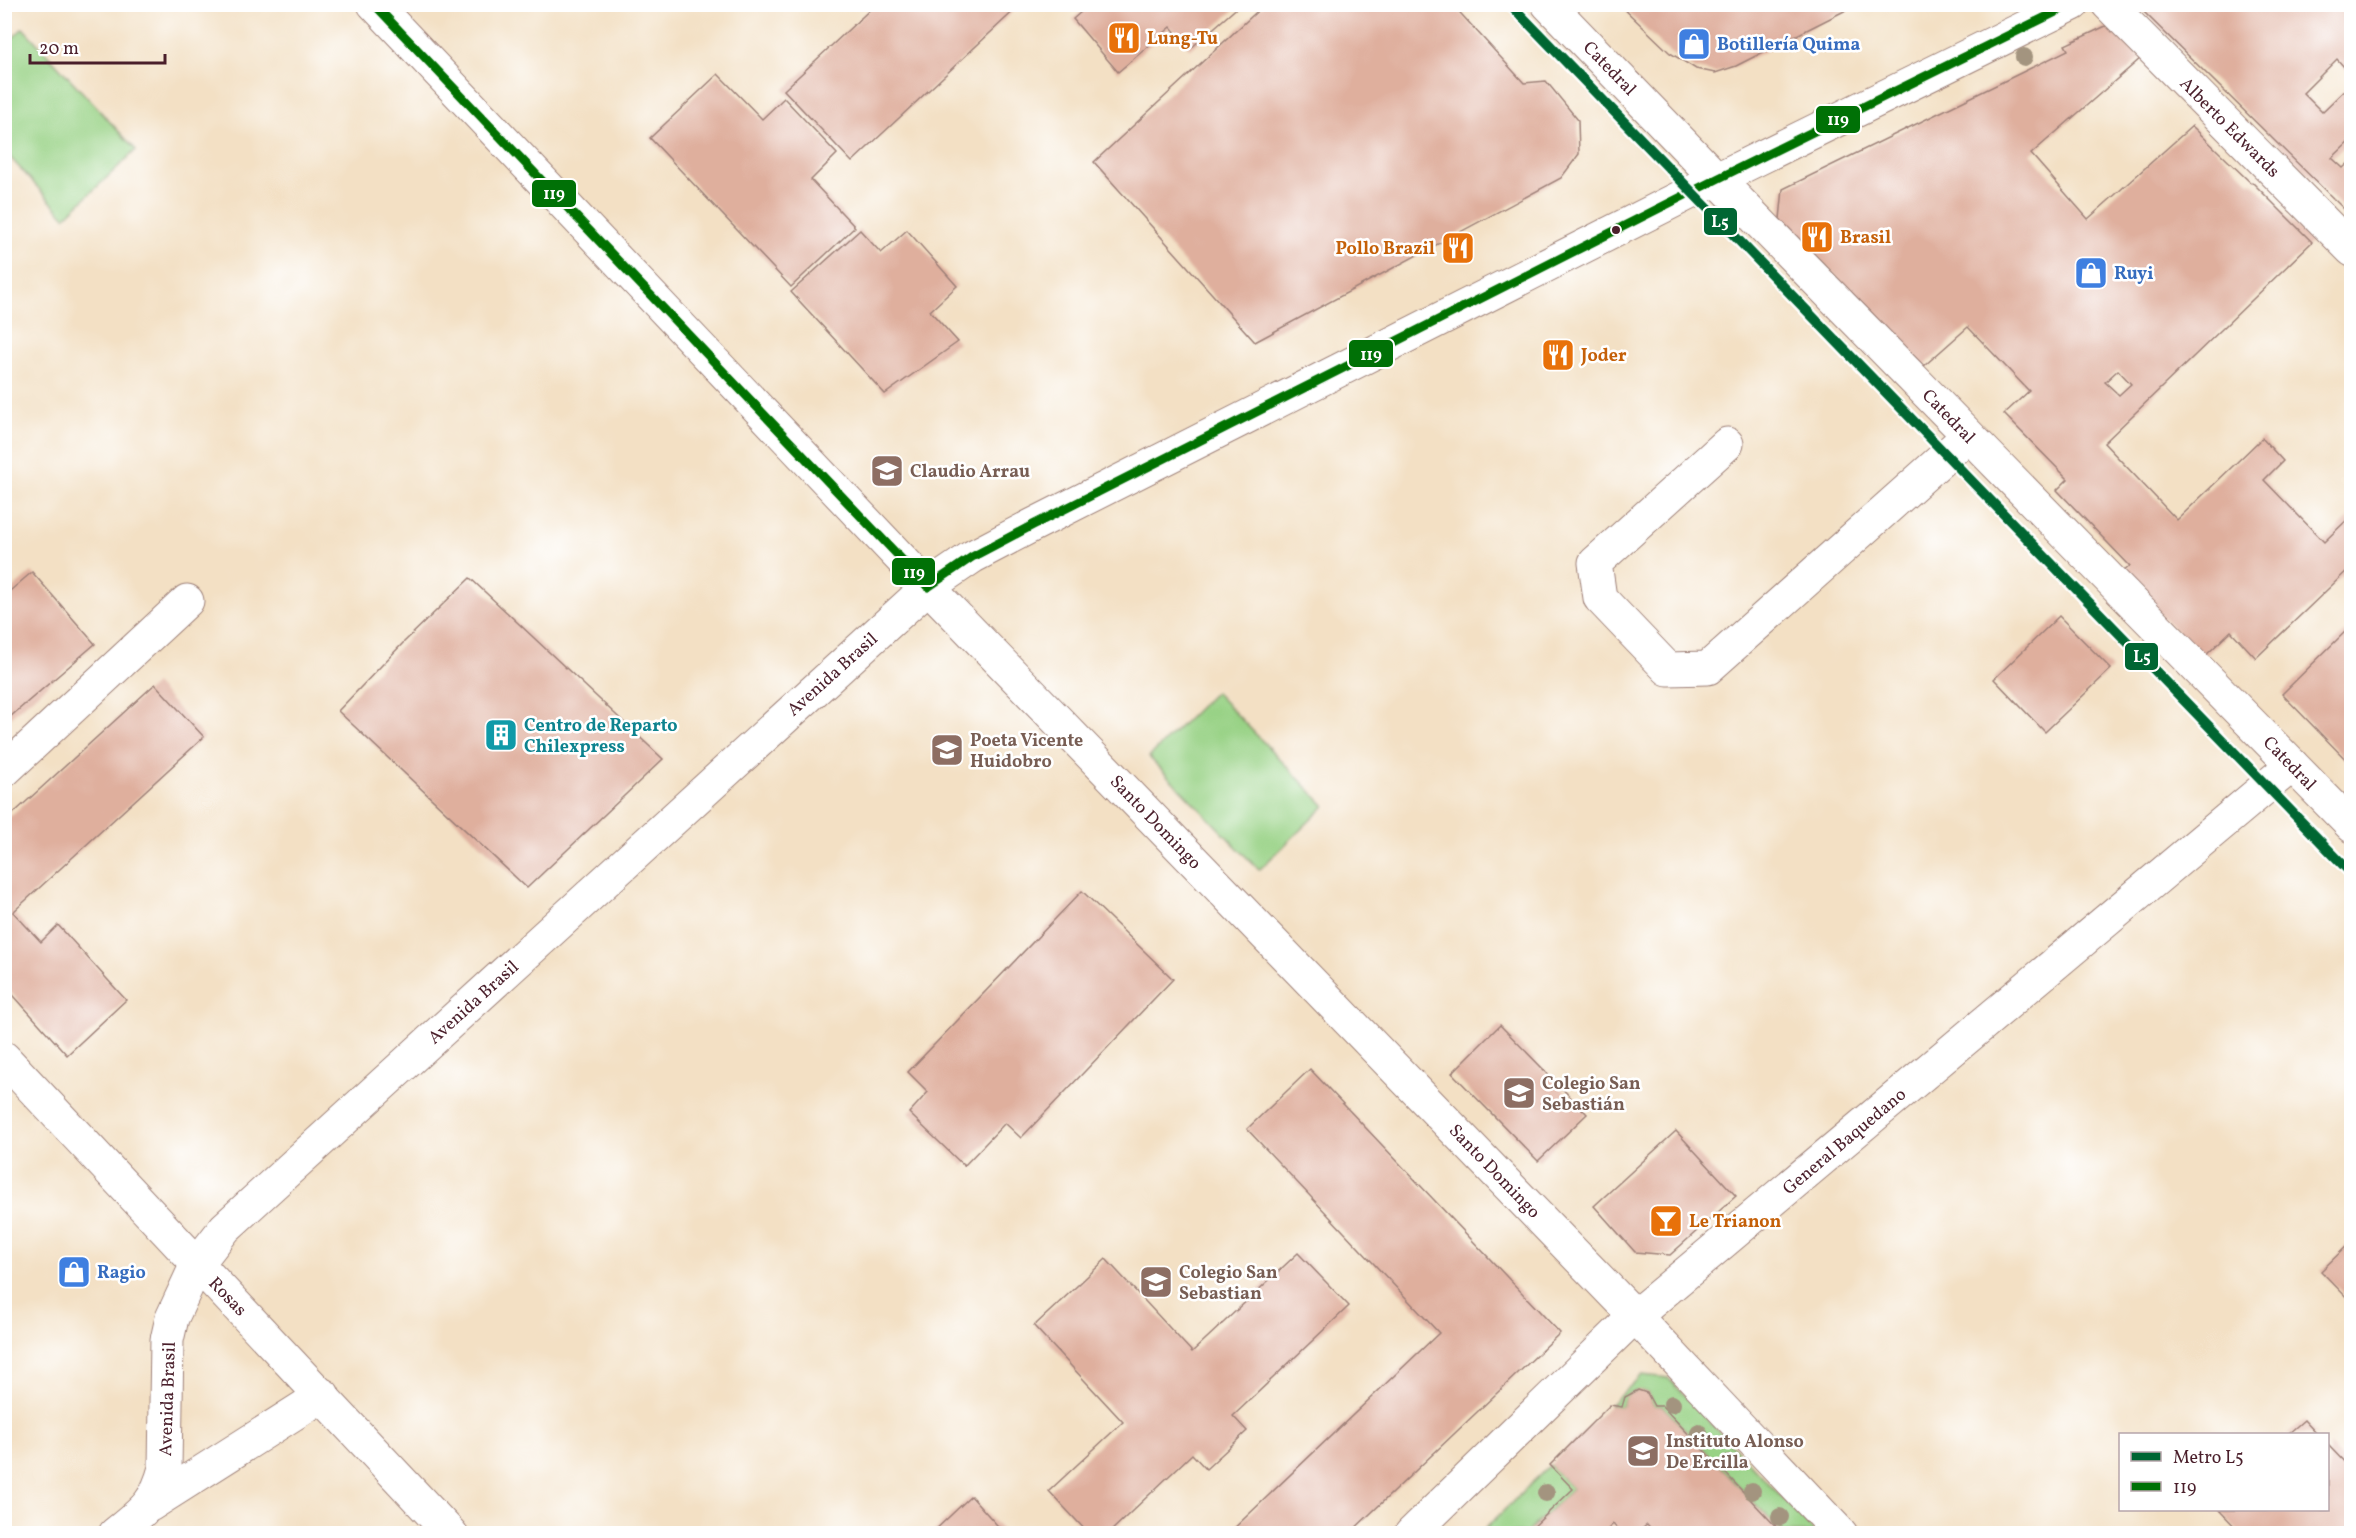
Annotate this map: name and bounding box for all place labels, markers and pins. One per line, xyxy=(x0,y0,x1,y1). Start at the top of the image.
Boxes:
restaurant icon: Lung-Tu xyxy=(1106,20,1142,56)
shop icon: Botillería Quima xyxy=(1676,26,1712,62)
place label: Lung-Tu xyxy=(1147,27,1218,52)
place label: Botillería Quima xyxy=(1717,33,1860,58)
restaurant icon: Brasil xyxy=(1799,219,1835,255)
unlabelled marker xyxy=(1610,224,1622,236)
place label: Brasil xyxy=(1840,226,1891,251)
restaurant icon: Pollo Brazil xyxy=(1440,230,1476,266)
place label: Pollo Brazil xyxy=(1335,237,1435,262)
shop icon: Ruyi xyxy=(2073,255,2109,291)
place label: Ruyi xyxy=(2114,262,2154,287)
restaurant icon: Joder xyxy=(1540,337,1576,373)
place label: Joder xyxy=(1580,344,1627,369)
school or university icon: Claudio Arrau xyxy=(869,453,905,489)
place label: Claudio Arrau xyxy=(910,460,1030,485)
place label: Centro de Reparto Chilexpress xyxy=(524,714,678,760)
building icon: Centro de Reparto Chilexpress xyxy=(483,717,519,753)
place label: Poeta Vicente Huidobro xyxy=(970,729,1083,775)
school or university icon: Poeta Vicente Huidobro xyxy=(929,732,965,768)
place label: Colegio San Sebastián xyxy=(1542,1072,1641,1118)
school or university icon: Colegio San Sebastián xyxy=(1501,1075,1537,1111)
bar icon: Le Trianon xyxy=(1648,1203,1684,1239)
place label: Le Trianon xyxy=(1689,1210,1781,1235)
shop icon: Ragio xyxy=(56,1254,92,1290)
place label: Ragio xyxy=(97,1261,146,1286)
place label: Colegio San Sebastian xyxy=(1179,1261,1278,1307)
school or university icon: Colegio San Sebastian xyxy=(1138,1264,1174,1300)
place label: Instituto Alonso De Ercilla xyxy=(1666,1430,1804,1476)
school or university icon: Instituto Alonso De Ercilla xyxy=(1625,1433,1661,1469)

